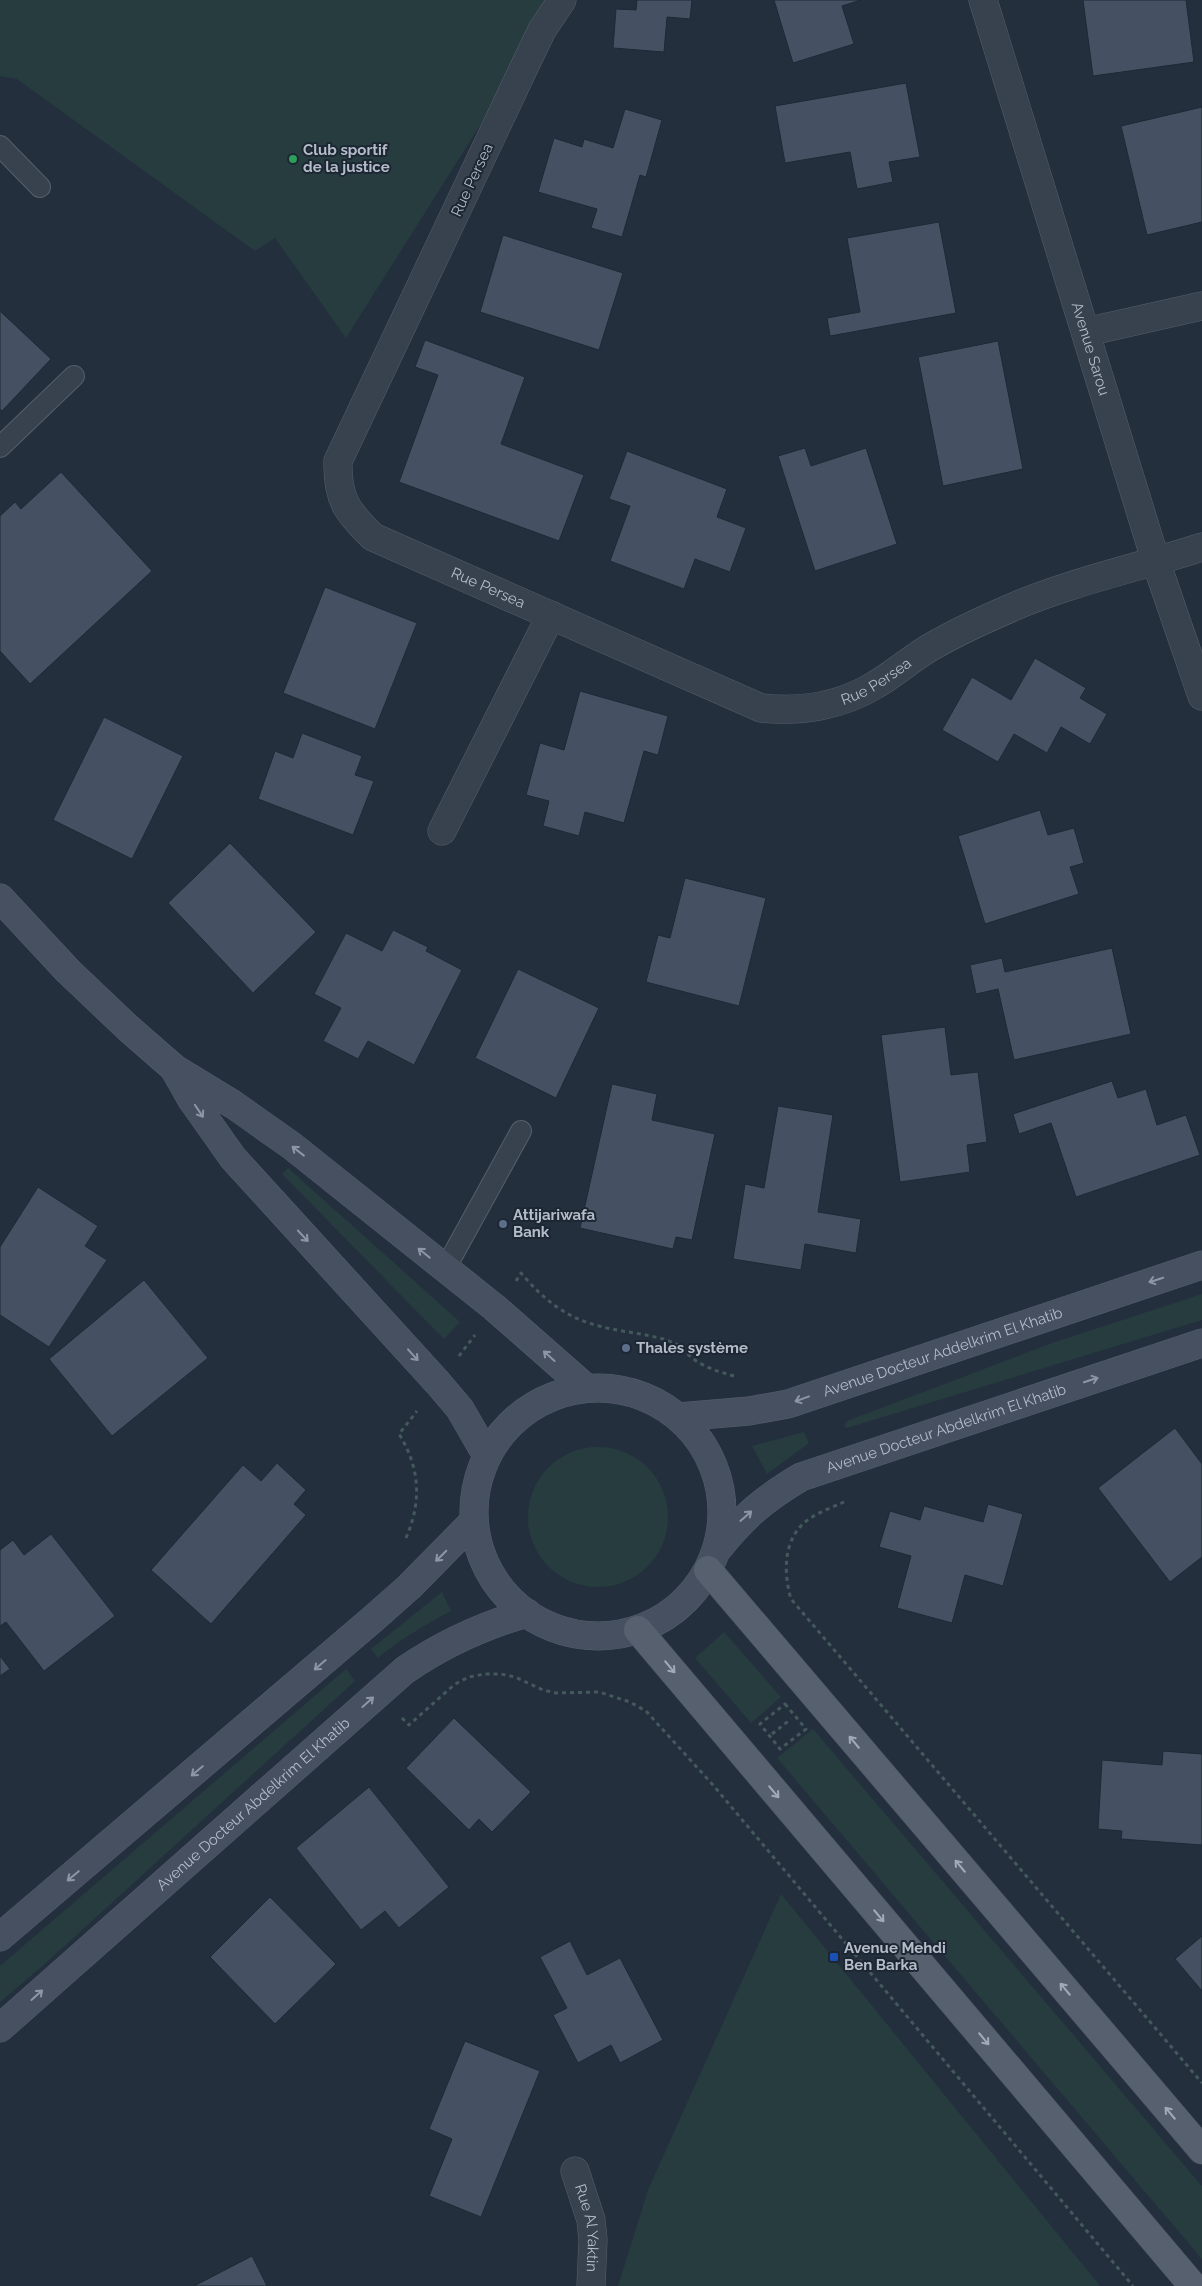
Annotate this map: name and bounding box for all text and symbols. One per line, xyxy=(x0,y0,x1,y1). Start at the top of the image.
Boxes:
place label: Club sportif de la justice xyxy=(303,141,390,176)
street label: Rue Persea xyxy=(447,141,497,219)
marker: Club sportif de la justice xyxy=(287,153,299,165)
street label: Avenue Sarou xyxy=(1068,300,1113,398)
street label: Rue Persea xyxy=(448,564,528,612)
street label: Rue Persea xyxy=(839,654,915,709)
one-way arrow xyxy=(194,1104,204,1118)
one-way arrow xyxy=(291,1145,304,1156)
place label: Attijariwafa Bank xyxy=(513,1206,596,1241)
marker: Attijariwafa Bank xyxy=(497,1218,509,1230)
one-way arrow xyxy=(297,1230,309,1243)
one-way arrow xyxy=(418,1247,431,1258)
one-way arrow xyxy=(1148,1276,1164,1286)
street label: Avenue Docteur Addelkrim El Khatib xyxy=(820,1303,1065,1401)
place label: Thales système xyxy=(636,1339,748,1357)
marker: Thales système xyxy=(620,1342,632,1354)
one-way arrow xyxy=(407,1349,419,1362)
one-way arrow xyxy=(543,1350,556,1362)
one-way arrow xyxy=(1082,1375,1098,1385)
street label: Avenue Docteur Abdelkrim El Khatib xyxy=(824,1380,1068,1477)
one-way arrow xyxy=(795,1395,811,1404)
one-way arrow xyxy=(740,1510,753,1522)
one-way arrow xyxy=(434,1550,447,1562)
one-way arrow xyxy=(314,1659,327,1670)
one-way arrow xyxy=(664,1661,675,1674)
one-way arrow xyxy=(361,1696,374,1708)
street label: Avenue Docteur Abdelkrim El Khatib xyxy=(153,1714,354,1894)
one-way arrow xyxy=(849,1736,860,1749)
one-way arrow xyxy=(190,1765,203,1777)
one-way arrow xyxy=(769,1785,780,1798)
one-way arrow xyxy=(954,1859,965,1872)
one-way arrow xyxy=(66,1870,79,1882)
one-way arrow xyxy=(874,1909,885,1922)
place label: Avenue Mehdi Ben Barka xyxy=(844,1939,946,1974)
marker: Avenue Mehdi Ben Barka xyxy=(828,1951,840,1963)
one-way arrow xyxy=(1059,1983,1071,1996)
one-way arrow xyxy=(30,1990,43,2001)
one-way arrow xyxy=(979,2033,990,2046)
one-way arrow xyxy=(1165,2107,1176,2120)
street label: Rue Al Yaktin xyxy=(571,2182,602,2272)

